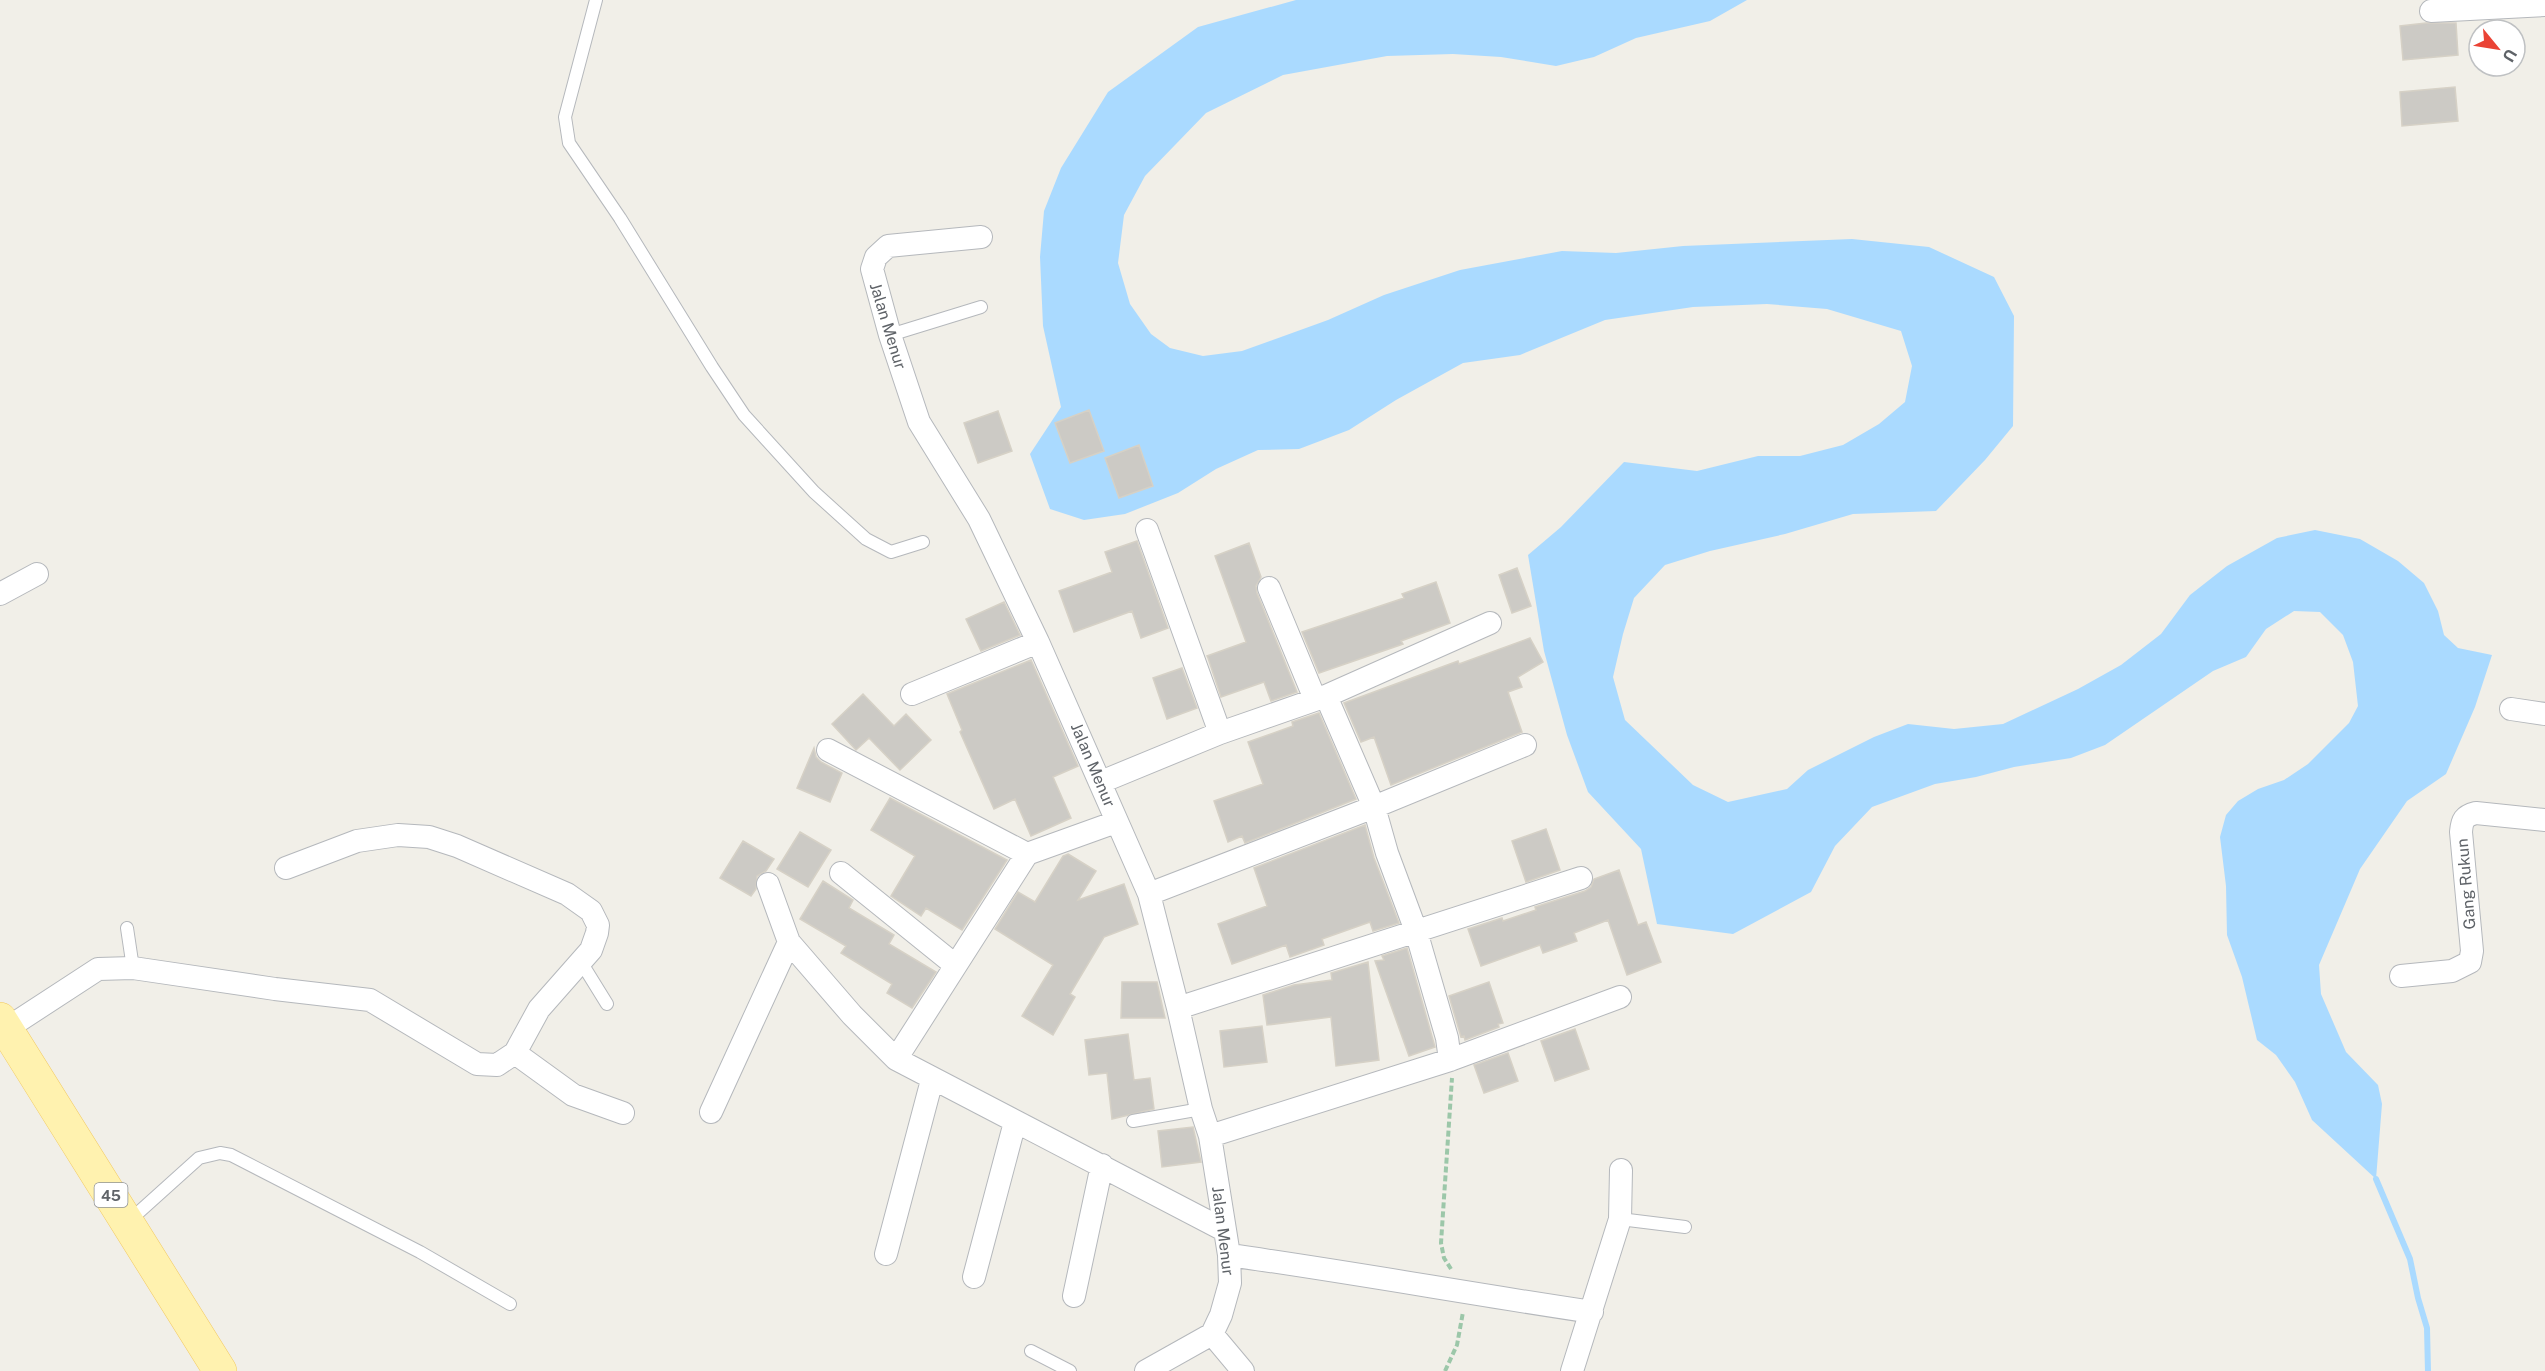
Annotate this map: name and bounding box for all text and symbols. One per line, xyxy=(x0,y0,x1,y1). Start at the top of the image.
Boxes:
north arrow xyxy=(2467,18,2527,78)
text: U xyxy=(2498,45,2521,65)
street label: Jalan Menur xyxy=(866,280,910,372)
street label: Jalan Menur xyxy=(1067,720,1119,810)
street label: Gang Rukun xyxy=(2453,838,2479,930)
road number: 45 xyxy=(94,1183,128,1207)
street label: Jalan Menur xyxy=(1208,1185,1238,1277)

